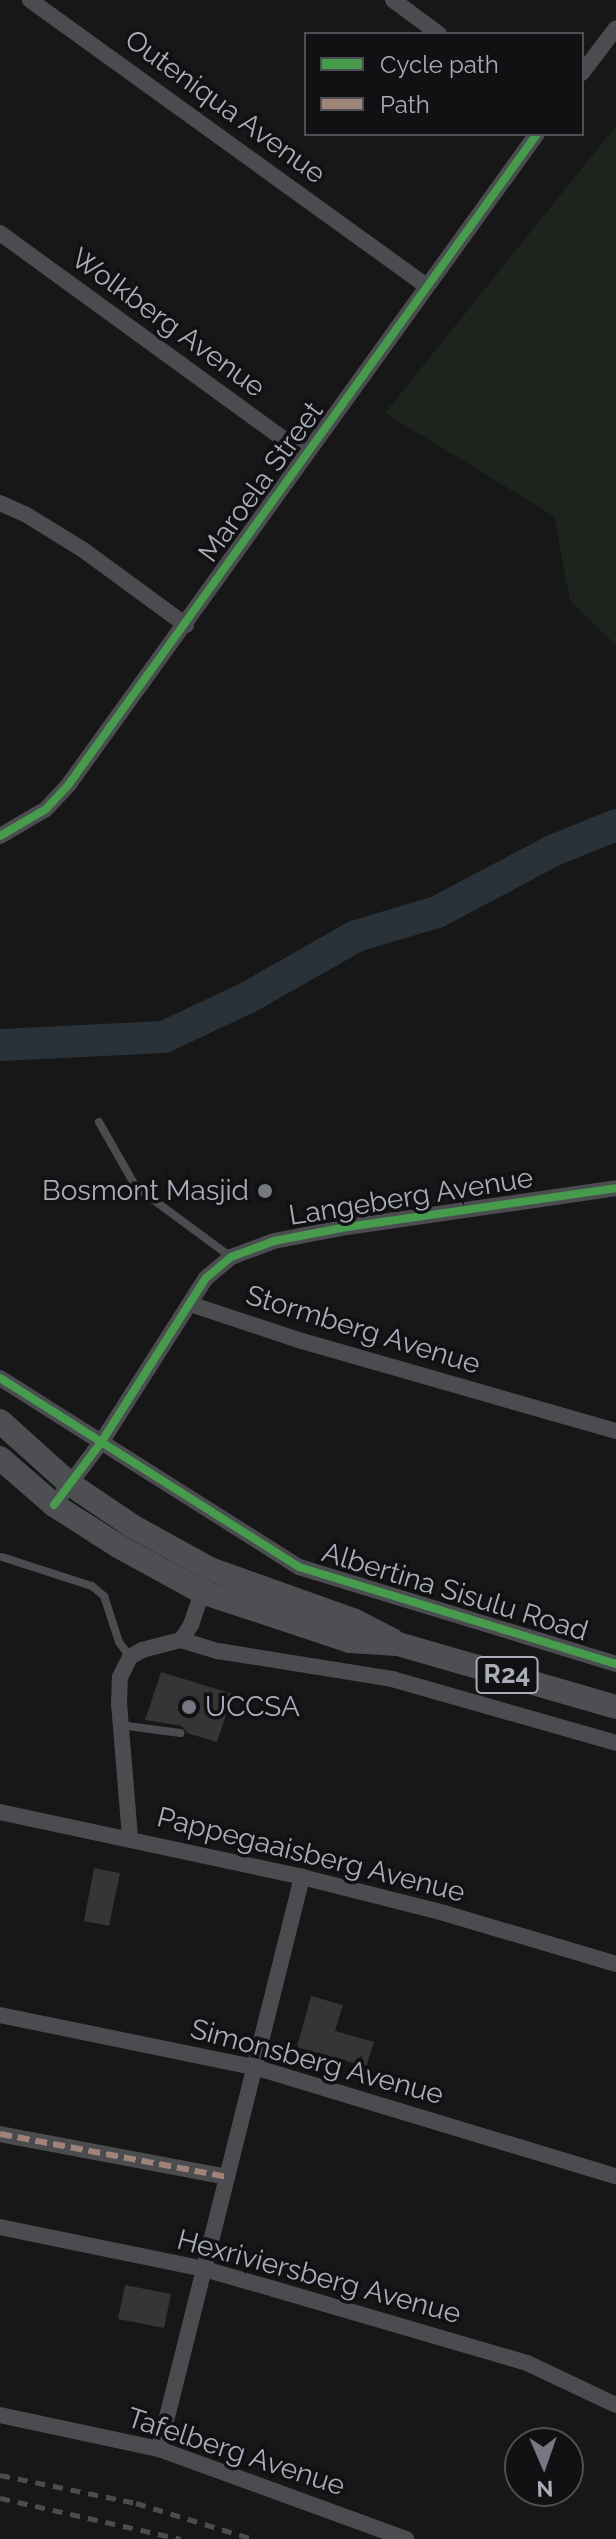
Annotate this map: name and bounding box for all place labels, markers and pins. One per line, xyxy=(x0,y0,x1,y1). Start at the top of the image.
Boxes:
place label: Bosmont Masjid xyxy=(42,1174,249,1208)
marker: Bosmont Masjid xyxy=(256,1182,274,1200)
place label: UCCSA xyxy=(205,1690,300,1724)
marker: UCCSA xyxy=(180,1698,198,1716)

